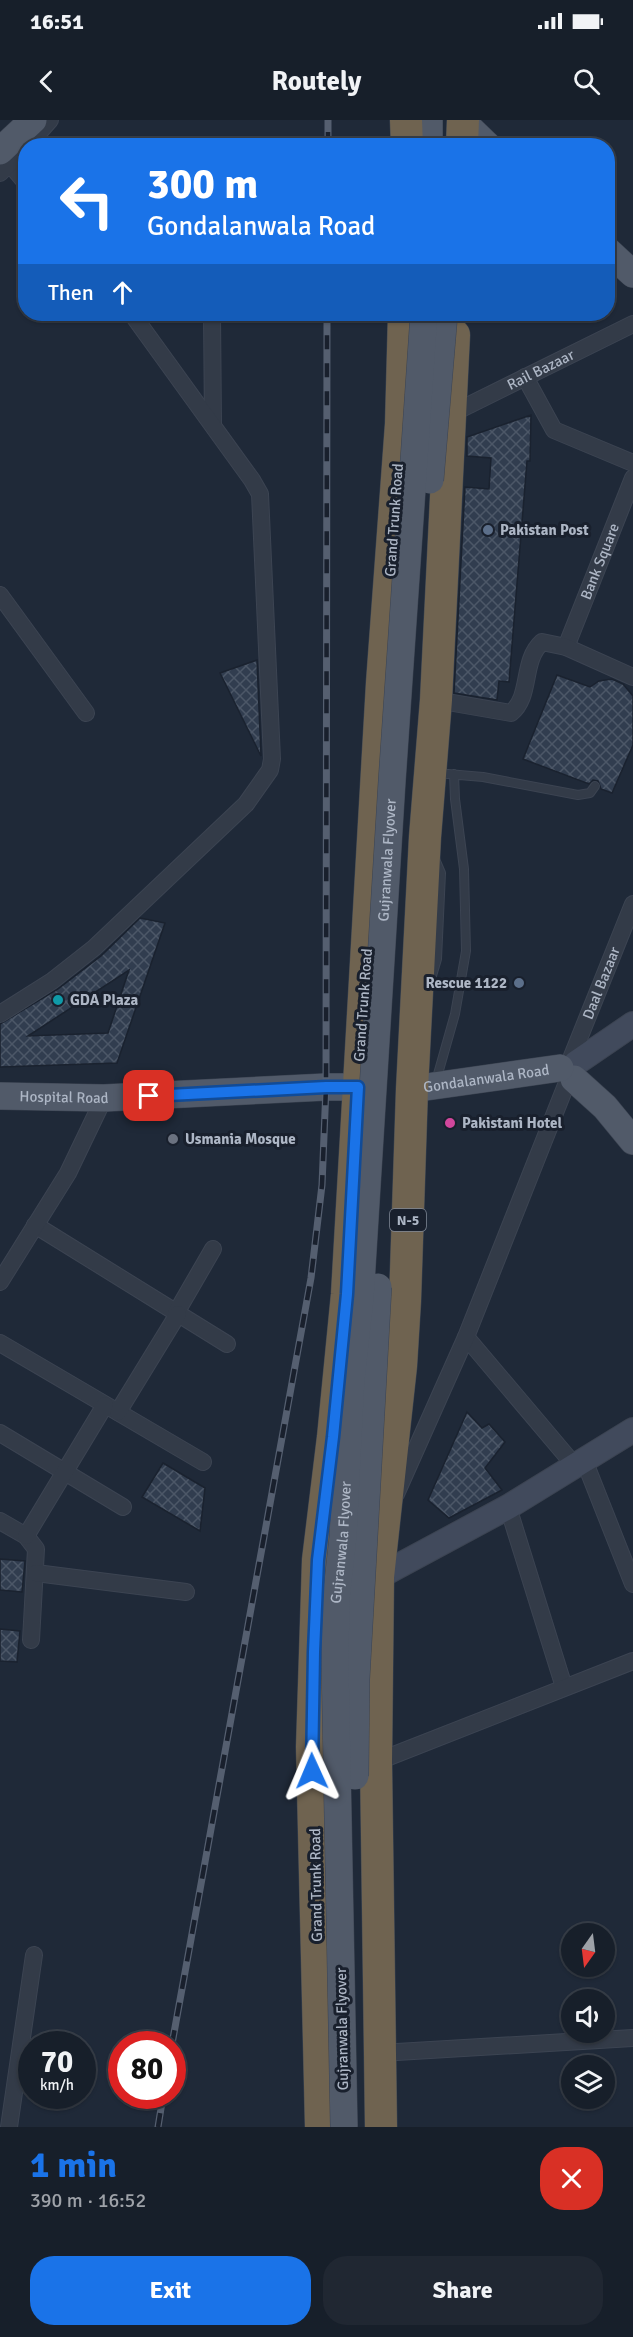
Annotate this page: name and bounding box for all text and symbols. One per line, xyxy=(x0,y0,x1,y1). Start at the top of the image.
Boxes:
text: 16:51 xyxy=(30,8,84,35)
icon: back xyxy=(30,65,63,98)
text: Routely xyxy=(272,65,361,98)
icon: search xyxy=(570,65,603,98)
text: 300 m xyxy=(147,159,258,210)
icon: left xyxy=(48,162,126,240)
text: Gondalanwala Road xyxy=(147,210,375,243)
icon: ahead xyxy=(106,276,139,309)
text: Then xyxy=(48,279,94,306)
street label: Rail Bazaar xyxy=(504,345,578,394)
street label: Grand Trunk Road xyxy=(381,463,407,577)
place label: Pakistan Post xyxy=(500,521,589,539)
street label: Bank Square xyxy=(577,521,623,602)
marker: Pakistan Post xyxy=(481,523,495,537)
street label: Gujranwala Flyover xyxy=(374,798,400,922)
street label: Daal Bazaar xyxy=(579,944,624,1022)
street label: Grand Trunk Road xyxy=(350,948,376,1062)
place label: Rescue 1122 xyxy=(425,974,507,992)
marker: Rescue 1122 xyxy=(512,976,526,990)
place label: GDA Plaza xyxy=(70,991,139,1009)
marker: GDA Plaza xyxy=(51,993,65,1007)
street label: Gondalanwala Road xyxy=(422,1061,550,1096)
pin xyxy=(123,1070,174,1121)
icon: arrive xyxy=(132,1079,165,1112)
street label: Hospital Road xyxy=(19,1087,109,1107)
place label: Pakistani Hotel xyxy=(462,1114,562,1132)
marker: Pakistani Hotel xyxy=(443,1116,457,1130)
place label: Usmania Mosque xyxy=(185,1130,296,1148)
marker: Usmania Mosque xyxy=(166,1132,180,1146)
road number: N-5 xyxy=(390,1209,426,1231)
street label: Gujranwala Flyover xyxy=(327,1480,355,1605)
position arrow xyxy=(280,1739,344,1803)
street label: Grand Trunk Road xyxy=(306,1828,326,1942)
north arrow xyxy=(561,1923,615,1977)
map controls xyxy=(561,1923,615,2109)
street label: Gujranwala Flyover xyxy=(332,1967,352,2091)
button: sound xyxy=(561,1989,615,2043)
speed limit sign: 80 xyxy=(108,2031,186,2109)
text: 70 xyxy=(41,2044,73,2081)
button: layers xyxy=(561,2055,615,2109)
text: km/h xyxy=(40,2076,74,2094)
text: 1 min xyxy=(30,2143,117,2188)
button: close xyxy=(540,2147,603,2210)
text: 390 m · 16:52 xyxy=(30,2188,146,2213)
button: Exit xyxy=(30,2256,311,2325)
button: Share xyxy=(323,2256,603,2325)

